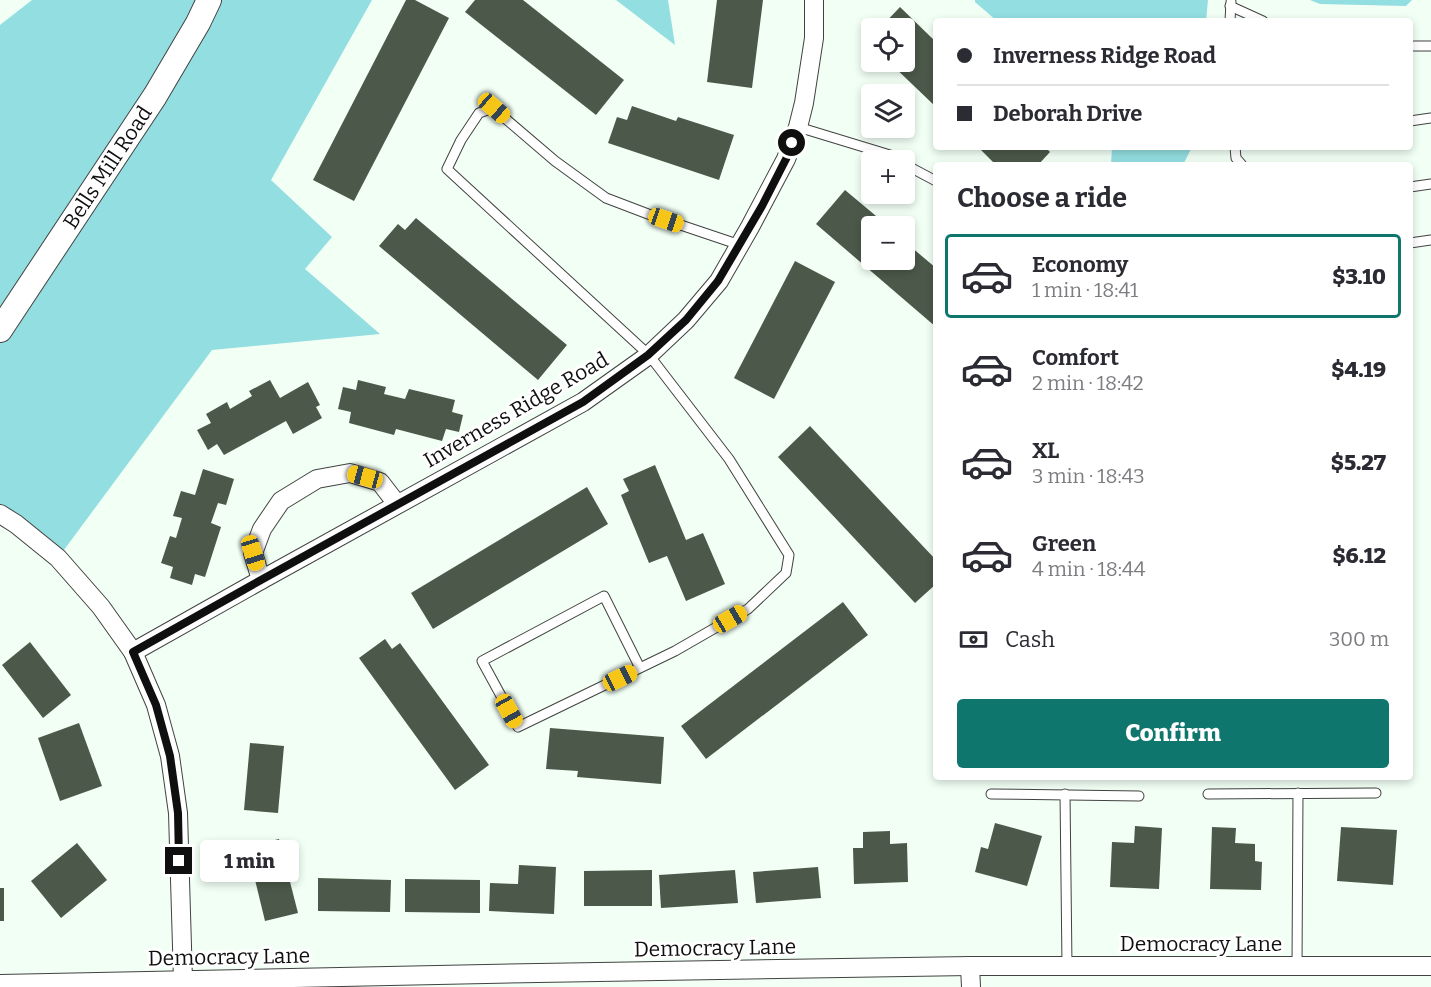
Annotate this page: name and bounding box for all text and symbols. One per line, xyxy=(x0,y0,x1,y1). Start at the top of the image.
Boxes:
map controls xyxy=(861,18,915,270)
button: locate xyxy=(861,18,915,72)
text: Inverness Ridge Road xyxy=(993,42,1216,69)
button: layers xyxy=(861,84,915,138)
car xyxy=(475,89,513,127)
text: Deborah Drive xyxy=(993,100,1142,127)
street label: Bells Mill Road xyxy=(58,101,158,234)
route start xyxy=(778,129,805,156)
button: + xyxy=(861,150,915,204)
text: Choose a ride xyxy=(957,182,1127,214)
car xyxy=(646,206,686,234)
button: − xyxy=(861,216,915,270)
icon: car xyxy=(960,249,1014,303)
text: Economy xyxy=(1032,251,1128,278)
text: $3.10 xyxy=(1332,263,1386,290)
text: 1 min · 18:41 xyxy=(1032,278,1138,302)
icon: car xyxy=(960,342,1014,396)
text: Comfort xyxy=(1032,344,1119,371)
street label: Inverness Ridge Road xyxy=(419,346,613,474)
text: $4.19 xyxy=(1331,356,1386,383)
text: 2 min · 18:42 xyxy=(1032,371,1144,395)
icon: car xyxy=(960,435,1014,489)
text: XL xyxy=(1032,437,1059,464)
text: $5.27 xyxy=(1331,449,1386,476)
car xyxy=(345,464,385,490)
text: 3 min · 18:43 xyxy=(1032,464,1145,488)
icon: car xyxy=(960,528,1014,582)
text: Green xyxy=(1032,530,1096,557)
car xyxy=(239,533,267,573)
text: $6.12 xyxy=(1332,542,1386,569)
text: 4 min · 18:44 xyxy=(1032,557,1145,581)
car xyxy=(710,602,750,636)
icon: cash xyxy=(957,623,990,656)
text: Cash xyxy=(1005,626,1055,653)
text: 300 m xyxy=(1329,627,1389,651)
car xyxy=(600,662,640,694)
car xyxy=(492,691,526,731)
button: Confirm xyxy=(957,699,1389,768)
callout: 1 min xyxy=(200,840,299,882)
route end xyxy=(165,847,192,874)
text: 1 min xyxy=(224,849,275,873)
street label: Democracy Lane xyxy=(1120,931,1282,957)
street label: Democracy Lane xyxy=(634,934,796,962)
street label: Democracy Lane xyxy=(148,943,310,971)

